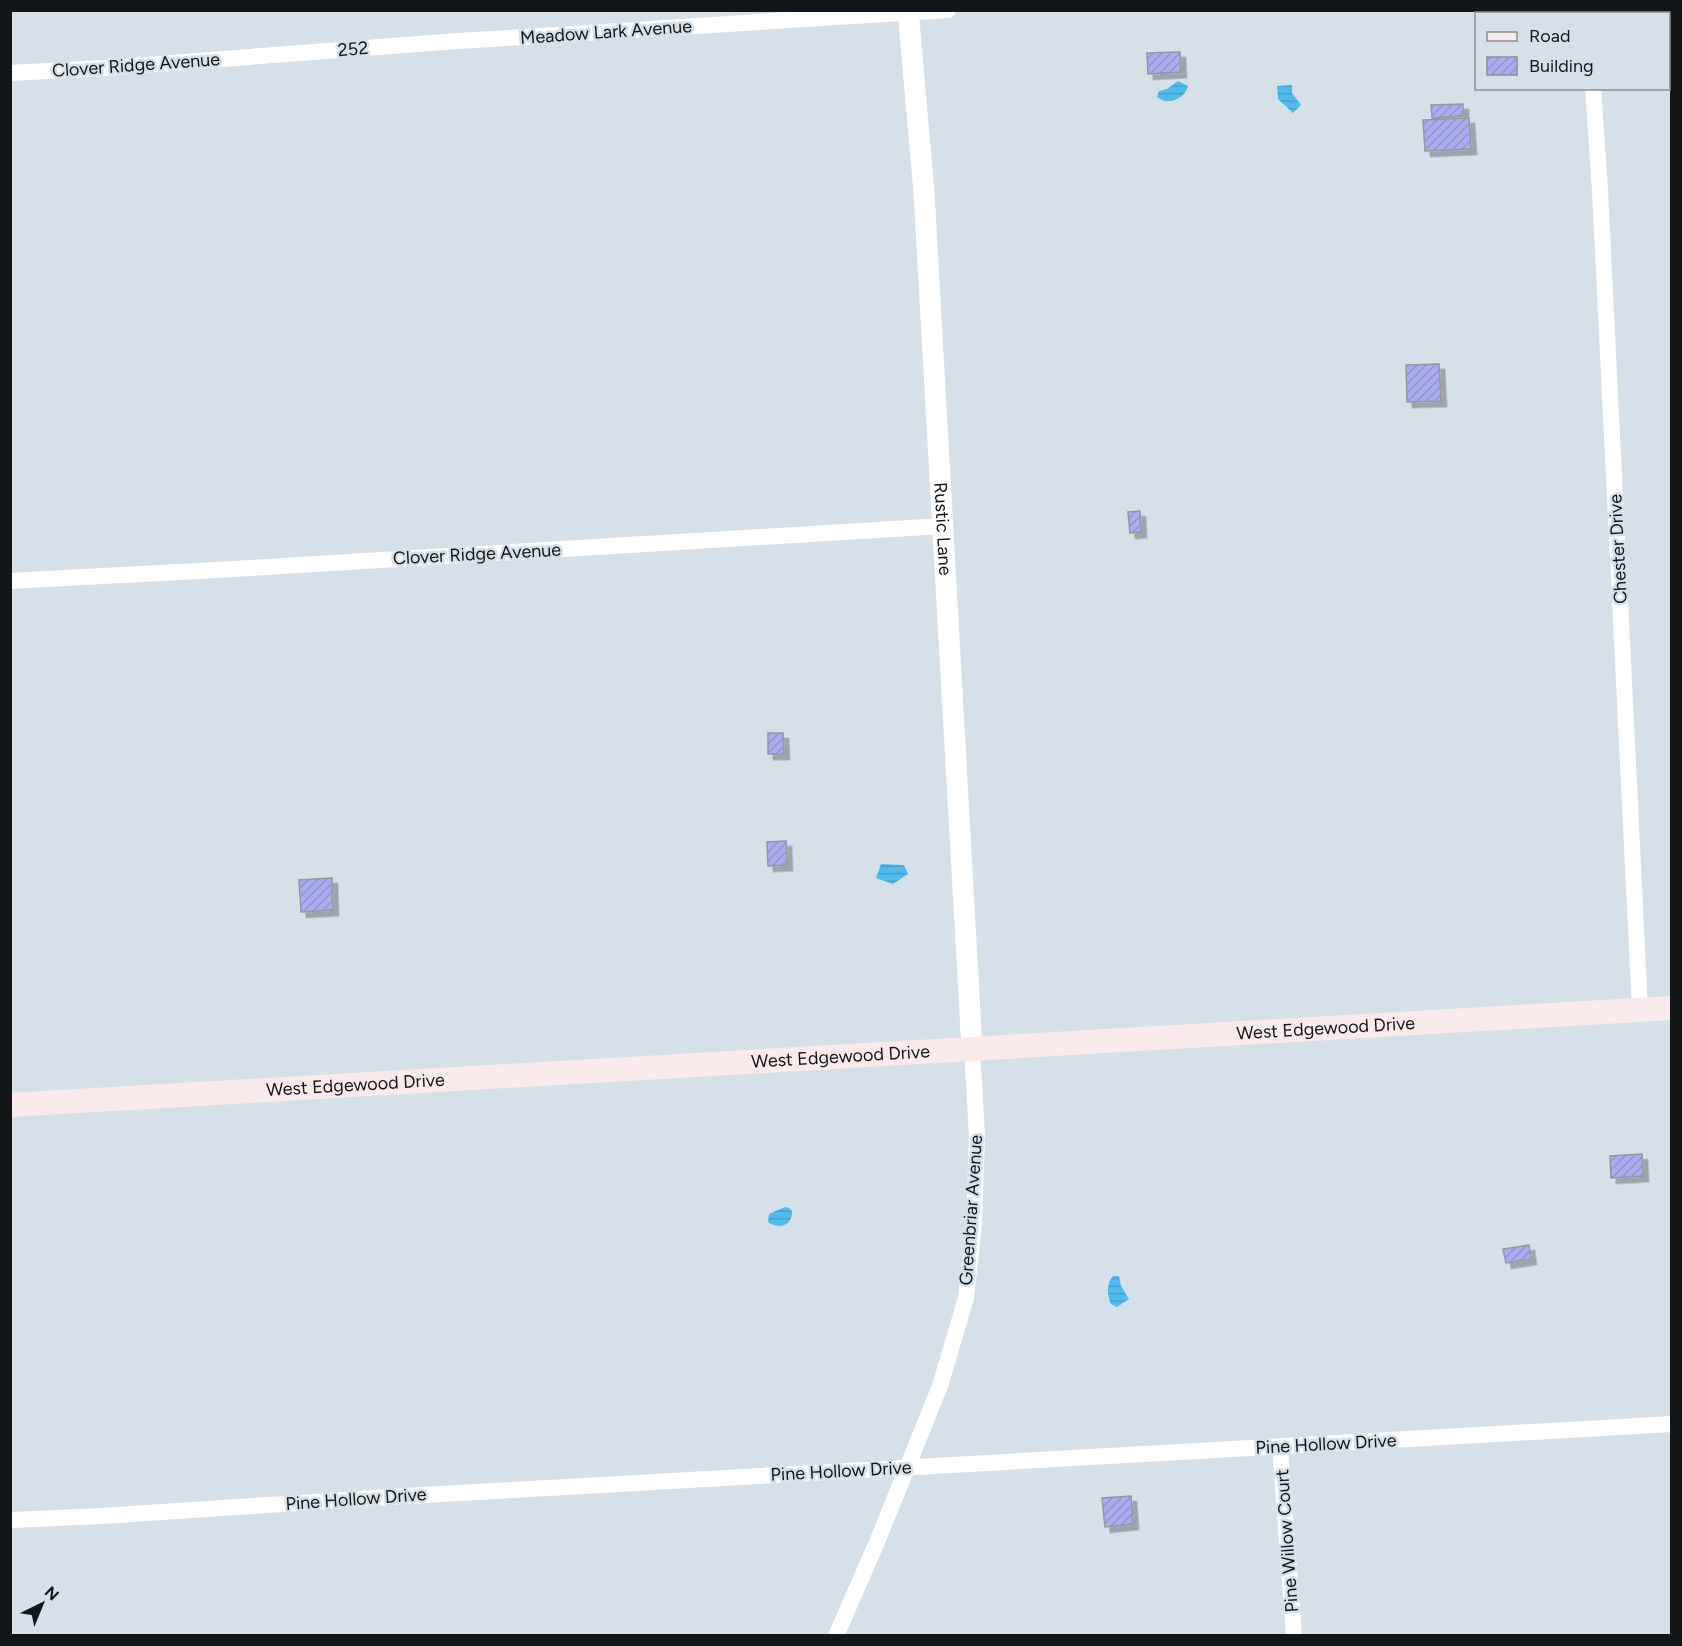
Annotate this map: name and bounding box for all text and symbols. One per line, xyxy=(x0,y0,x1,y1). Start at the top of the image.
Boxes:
legend xyxy=(1475,12,1670,90)
street label: Meadow Lark Avenue xyxy=(519,15,693,49)
text: Road xyxy=(1529,25,1570,47)
street label: 252 xyxy=(337,37,369,61)
street label: Clover Ridge Avenue xyxy=(51,48,221,82)
text: Building xyxy=(1529,55,1594,77)
street label: Rustic Lane xyxy=(929,482,956,576)
street label: Chester Drive xyxy=(1604,493,1632,604)
street label: Clover Ridge Avenue xyxy=(392,539,562,569)
street label: West Edgewood Drive xyxy=(1236,1012,1416,1044)
street label: West Edgewood Drive xyxy=(751,1040,931,1073)
street label: West Edgewood Drive xyxy=(265,1069,446,1101)
street label: Greenbriar Avenue xyxy=(955,1134,987,1286)
street label: Pine Hollow Drive xyxy=(1255,1429,1397,1459)
street label: Pine Hollow Drive xyxy=(770,1456,912,1486)
street label: Pine Willow Court xyxy=(1271,1469,1303,1613)
street label: Pine Hollow Drive xyxy=(285,1483,427,1515)
north arrow xyxy=(12,1574,72,1634)
text: N xyxy=(41,1582,63,1605)

